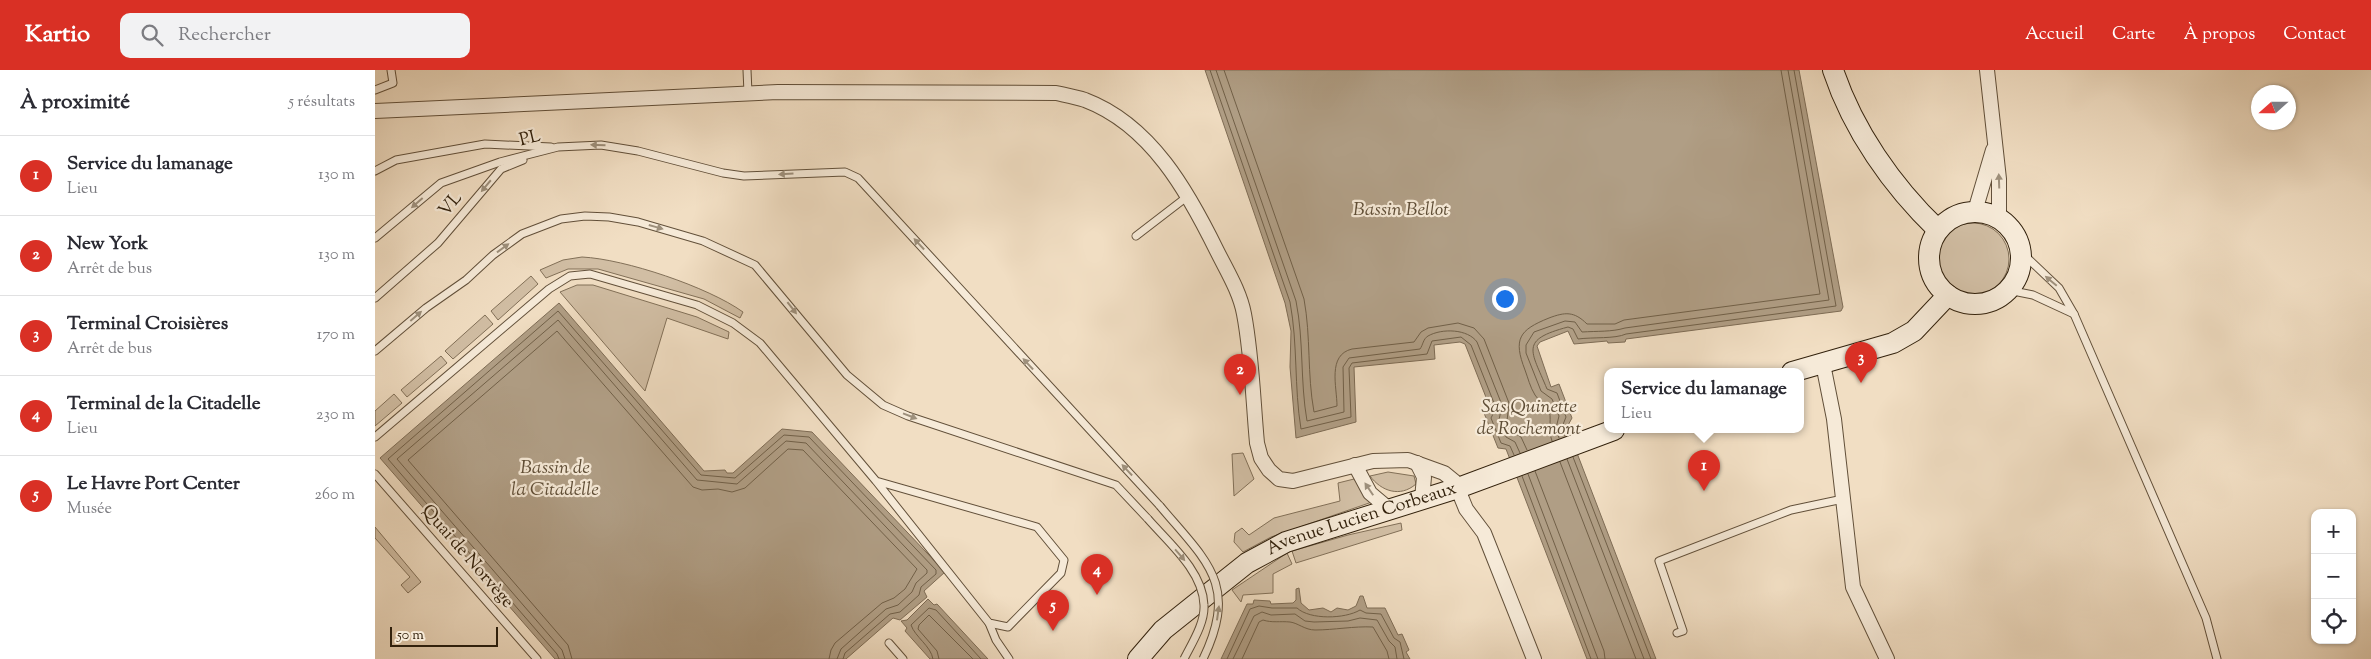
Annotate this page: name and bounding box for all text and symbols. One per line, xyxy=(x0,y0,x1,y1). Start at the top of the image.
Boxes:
search box xyxy=(120,13,470,58)
text: Kartio xyxy=(25,18,90,52)
icon: search xyxy=(138,21,166,49)
text: Rechercher xyxy=(178,22,271,49)
text: Accueil xyxy=(2025,22,2084,48)
text: Carte xyxy=(2112,22,2156,48)
text: À propos xyxy=(2184,22,2255,48)
text: Contact xyxy=(2283,22,2346,48)
north arrow xyxy=(2251,85,2296,130)
text: À proximité xyxy=(20,88,130,118)
text: 5 résultats xyxy=(288,91,355,114)
street label: PL xyxy=(517,124,543,154)
one-way arrow xyxy=(590,141,606,149)
text: Service du lamanage xyxy=(67,151,233,178)
text: 1 xyxy=(33,164,39,187)
text: 130 m xyxy=(318,164,355,187)
one-way arrow xyxy=(778,171,794,179)
one-way arrow xyxy=(1994,173,2002,189)
text: Lieu xyxy=(67,178,98,201)
one-way arrow xyxy=(481,179,492,192)
street label: VL xyxy=(433,187,469,223)
one-way arrow xyxy=(411,197,424,208)
water label: Bassin Bellot xyxy=(1353,197,1449,224)
one-way arrow xyxy=(649,224,664,232)
text: New York xyxy=(67,231,148,258)
one-way arrow xyxy=(913,237,924,250)
one-way arrow xyxy=(496,243,509,253)
text: 2 xyxy=(32,244,40,267)
text: 130 m xyxy=(318,244,355,267)
text: Arrêt de bus xyxy=(67,258,152,281)
one-way arrow xyxy=(2045,276,2058,287)
your location xyxy=(1492,286,1518,312)
one-way arrow xyxy=(786,301,797,314)
one-way arrow xyxy=(409,310,421,322)
text: Terminal Croisières xyxy=(67,311,228,338)
text: 3 xyxy=(33,324,39,347)
text: 170 m xyxy=(317,324,355,347)
text: Arrêt de bus xyxy=(67,338,152,361)
pin: 3 xyxy=(1845,342,1877,383)
pin: 2 xyxy=(1224,354,1256,395)
one-way arrow xyxy=(1022,358,1034,370)
popup xyxy=(1604,368,1804,433)
text: Service du lamanage xyxy=(1621,376,1787,403)
text: Terminal de la Citadelle xyxy=(67,391,261,418)
water label: Sas Quinette de Rochemont xyxy=(1477,394,1581,443)
text: Lieu xyxy=(1621,403,1652,426)
text: 4 xyxy=(32,404,40,427)
text: 230 m xyxy=(316,404,355,427)
one-way arrow xyxy=(903,412,918,420)
text: Lieu xyxy=(67,418,98,441)
pin: 1 xyxy=(1688,450,1720,491)
water label: Bassin de la Citadelle xyxy=(511,455,599,504)
one-way arrow xyxy=(1121,465,1133,477)
text: Le Havre Port Center xyxy=(67,471,240,498)
street label: Avenue Lucien Corbeaux xyxy=(1262,476,1460,563)
one-way arrow xyxy=(1364,483,1374,496)
text: 5 xyxy=(33,484,39,507)
text: 260 m xyxy=(314,484,355,507)
text: Musée xyxy=(67,498,112,521)
street label: Quai de Norvège xyxy=(415,499,519,615)
map controls xyxy=(2311,509,2356,644)
button: + xyxy=(2311,509,2356,554)
one-way arrow xyxy=(1174,549,1185,562)
pin: 4 xyxy=(1081,554,1113,595)
button: − xyxy=(2311,554,2356,599)
pin: 5 xyxy=(1037,590,1069,631)
button: locate xyxy=(2311,599,2356,644)
one-way arrow xyxy=(1214,605,1222,621)
scale bar xyxy=(390,624,497,647)
text: 50 m xyxy=(397,626,424,646)

